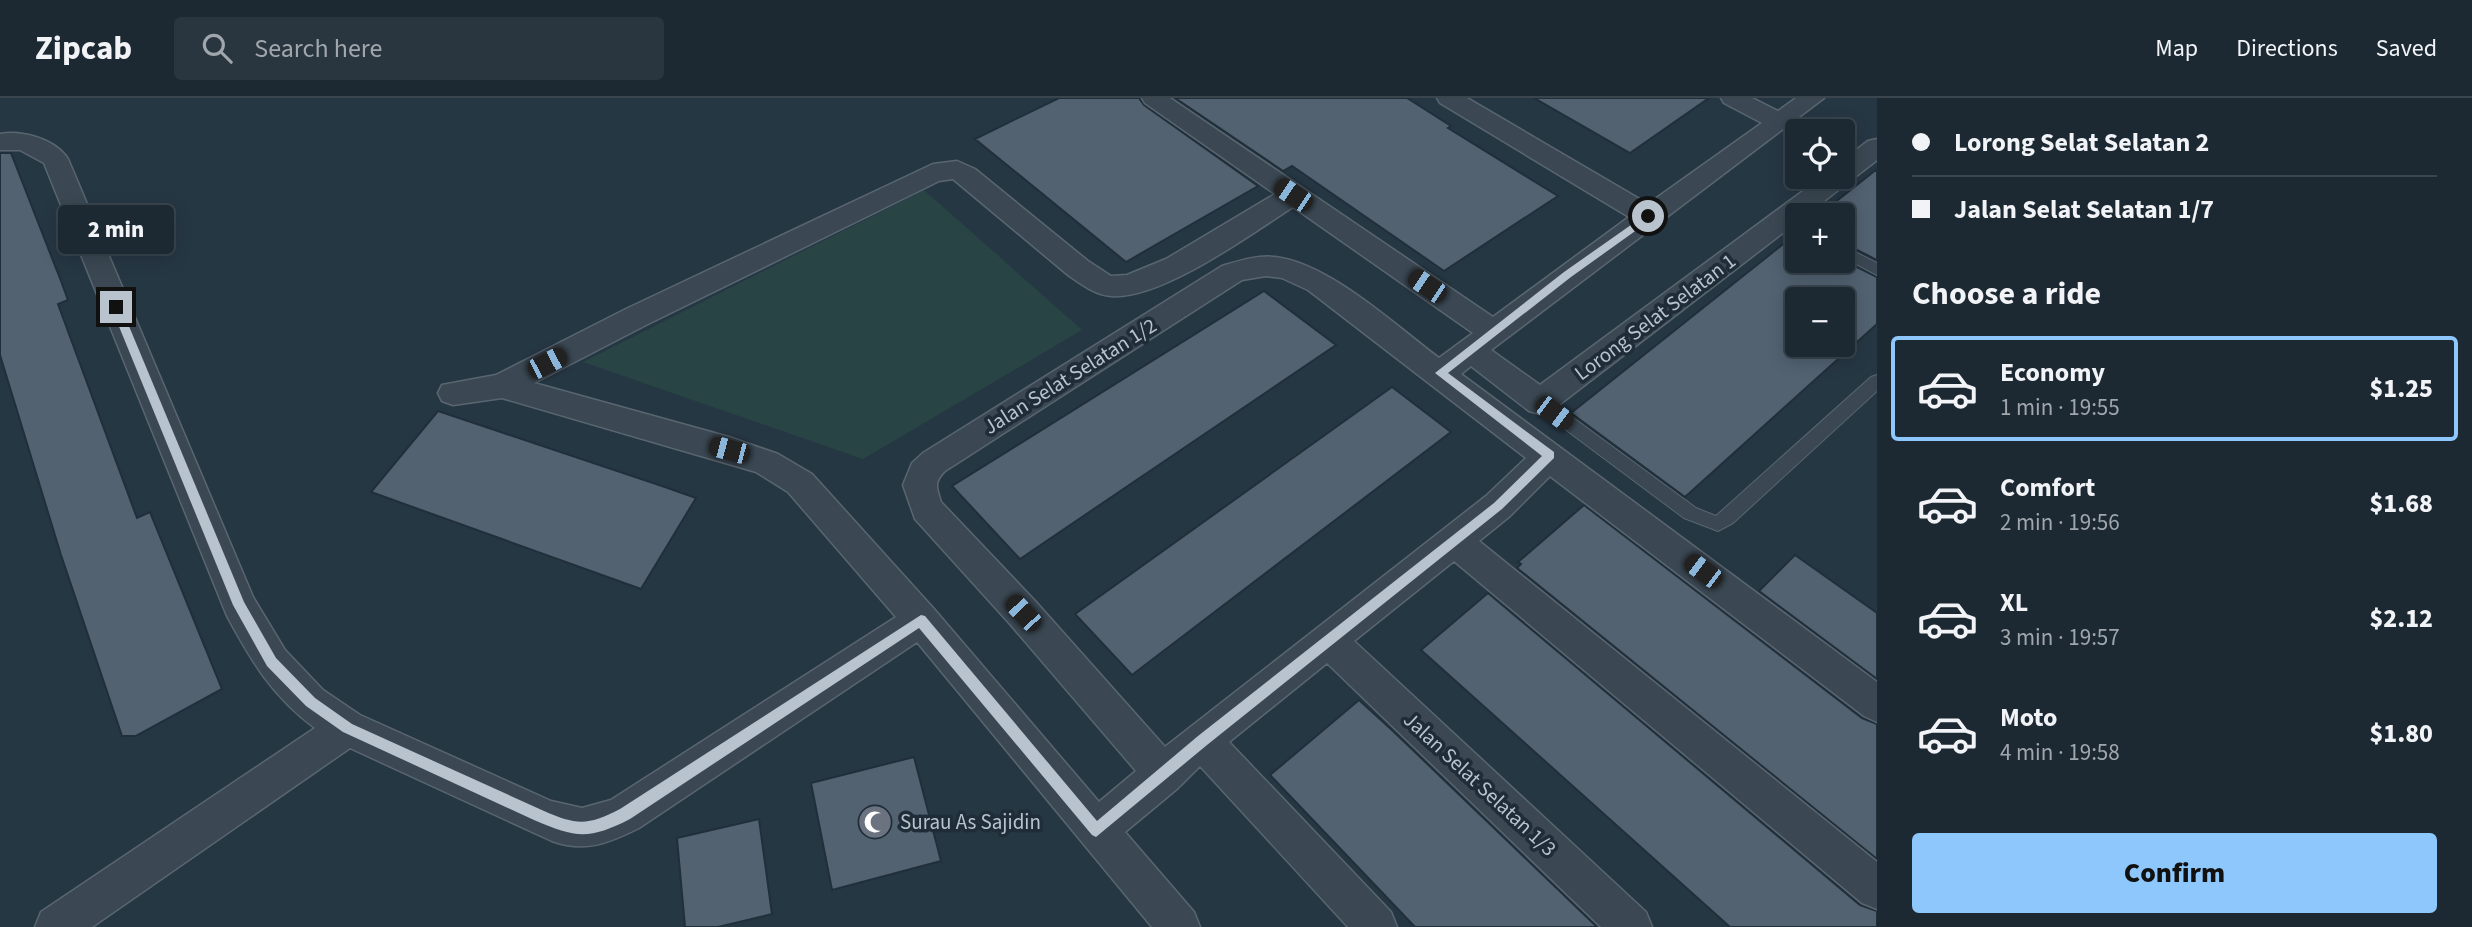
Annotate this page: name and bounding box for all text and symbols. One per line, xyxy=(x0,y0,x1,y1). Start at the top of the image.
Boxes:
search box xyxy=(174,17,664,80)
text: Zipcab xyxy=(35,25,132,72)
icon: search xyxy=(198,29,236,67)
text: Search here xyxy=(254,30,382,67)
text: Map xyxy=(2155,31,2198,66)
text: Directions xyxy=(2236,31,2338,66)
text: Saved xyxy=(2376,31,2437,66)
map controls xyxy=(1785,119,1855,357)
button: locate xyxy=(1785,119,1855,189)
text: Lorong Selat Selatan 2 xyxy=(1954,124,2209,161)
car xyxy=(1270,175,1317,215)
text: Jalan Selat Selatan 1/7 xyxy=(1954,191,2214,228)
route start xyxy=(1632,200,1664,232)
button: + xyxy=(1785,203,1855,273)
callout: 2 min xyxy=(58,206,174,254)
text: 2 min xyxy=(88,213,144,246)
street label: Lorong Selat Selatan 1 xyxy=(1568,246,1742,388)
car xyxy=(1404,266,1451,306)
text: Choose a ride xyxy=(1912,271,2101,317)
button: − xyxy=(1785,287,1855,357)
route end xyxy=(100,291,132,323)
street label: Jalan Selat Selatan 1/2 xyxy=(978,310,1162,442)
car xyxy=(524,344,571,382)
text: Economy xyxy=(2000,354,2105,391)
icon: car xyxy=(1916,357,1979,420)
text: $1.25 xyxy=(2369,370,2433,407)
text: 1 min · 19:55 xyxy=(2000,391,2120,424)
car xyxy=(1531,392,1578,434)
car xyxy=(706,434,753,466)
text: Comfort xyxy=(2000,469,2095,506)
icon: car xyxy=(1916,472,1979,535)
text: $1.68 xyxy=(2369,485,2433,522)
text: 2 min · 19:56 xyxy=(2000,506,2120,539)
car xyxy=(1680,550,1727,592)
text: XL xyxy=(2000,584,2028,621)
icon: car xyxy=(1916,587,1979,650)
car xyxy=(1001,590,1046,636)
text: $2.12 xyxy=(2369,600,2433,637)
text: 3 min · 19:57 xyxy=(2000,621,2120,654)
text: Moto xyxy=(2000,699,2057,736)
icon: car xyxy=(1916,702,1979,765)
street label: Jalan Selat Selatan 1/3 xyxy=(1397,705,1563,863)
text: $1.80 xyxy=(2369,715,2433,752)
text: 4 min · 19:58 xyxy=(2000,736,2120,769)
mosque icon: Surau As Sajidin xyxy=(856,803,894,841)
place label: Surau As Sajidin xyxy=(900,807,1041,837)
button: Confirm xyxy=(1912,833,2437,913)

